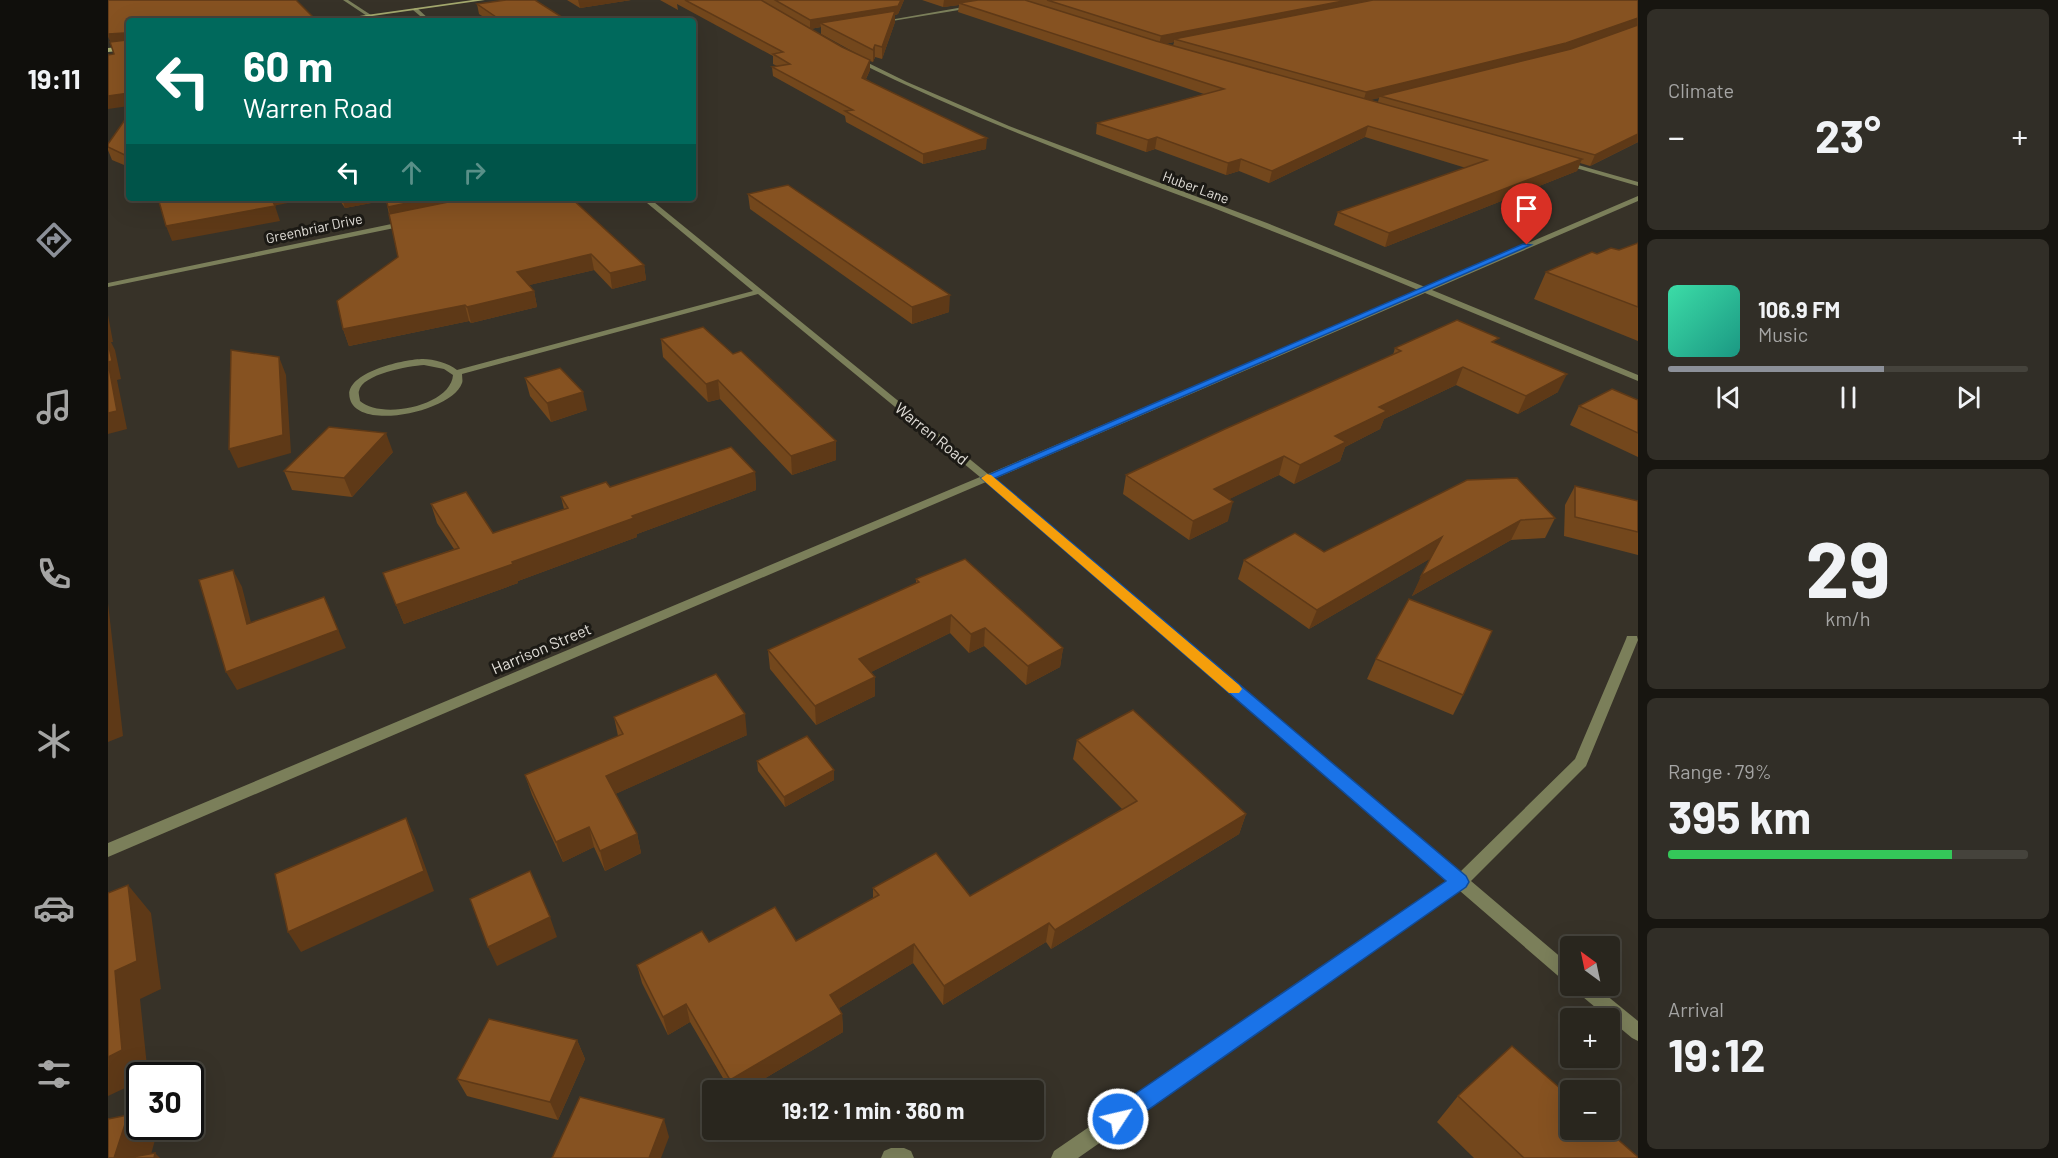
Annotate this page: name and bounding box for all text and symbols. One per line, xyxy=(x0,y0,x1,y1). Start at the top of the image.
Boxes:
text: 60 m xyxy=(243,40,333,90)
icon: left xyxy=(144,42,222,120)
text: 19:11 xyxy=(27,62,81,94)
text: Climate xyxy=(1668,78,1734,102)
text: Warren Road xyxy=(243,91,393,123)
text: 23° xyxy=(1815,108,1881,162)
text: − xyxy=(1668,116,1685,156)
text: + xyxy=(2011,116,2028,156)
icon: left xyxy=(332,156,365,189)
icon: ahead xyxy=(395,156,428,189)
icon: right xyxy=(458,156,491,189)
street label: Huber Lane xyxy=(1160,167,1232,207)
pin xyxy=(1501,183,1552,245)
icon: arrive xyxy=(1510,192,1543,225)
street label: Greenbriar Drive xyxy=(264,209,364,247)
icon: directions xyxy=(33,219,75,261)
text: 106.9 FM xyxy=(1758,296,1840,322)
text: Music xyxy=(1758,322,1808,346)
icon: previous xyxy=(1712,381,1745,414)
icon: pause xyxy=(1832,381,1865,414)
icon: next xyxy=(1952,381,1985,414)
icon: music xyxy=(33,386,75,428)
street label: Warren Road xyxy=(892,398,972,468)
text: 29 xyxy=(1805,520,1891,614)
icon: phone xyxy=(33,553,75,595)
text: km/h xyxy=(1825,606,1871,630)
street label: Harrison Street xyxy=(488,618,594,678)
icon: climate xyxy=(33,720,75,762)
text: Range · 79% xyxy=(1668,759,1772,783)
text: 395 km xyxy=(1668,789,1811,843)
icon: car xyxy=(33,887,75,929)
north arrow xyxy=(1560,936,1620,996)
map controls xyxy=(1560,936,1620,1140)
text: Arrival xyxy=(1668,997,1724,1021)
button: + xyxy=(1560,1008,1620,1068)
text: 19:12 xyxy=(1668,1027,1765,1081)
icon: filters xyxy=(33,1053,75,1095)
speed limit sign: 30 xyxy=(126,1062,204,1140)
button: − xyxy=(1560,1080,1620,1140)
position arrow xyxy=(1086,1087,1150,1151)
text: 19:12 · 1 min · 360 m xyxy=(782,1097,964,1123)

